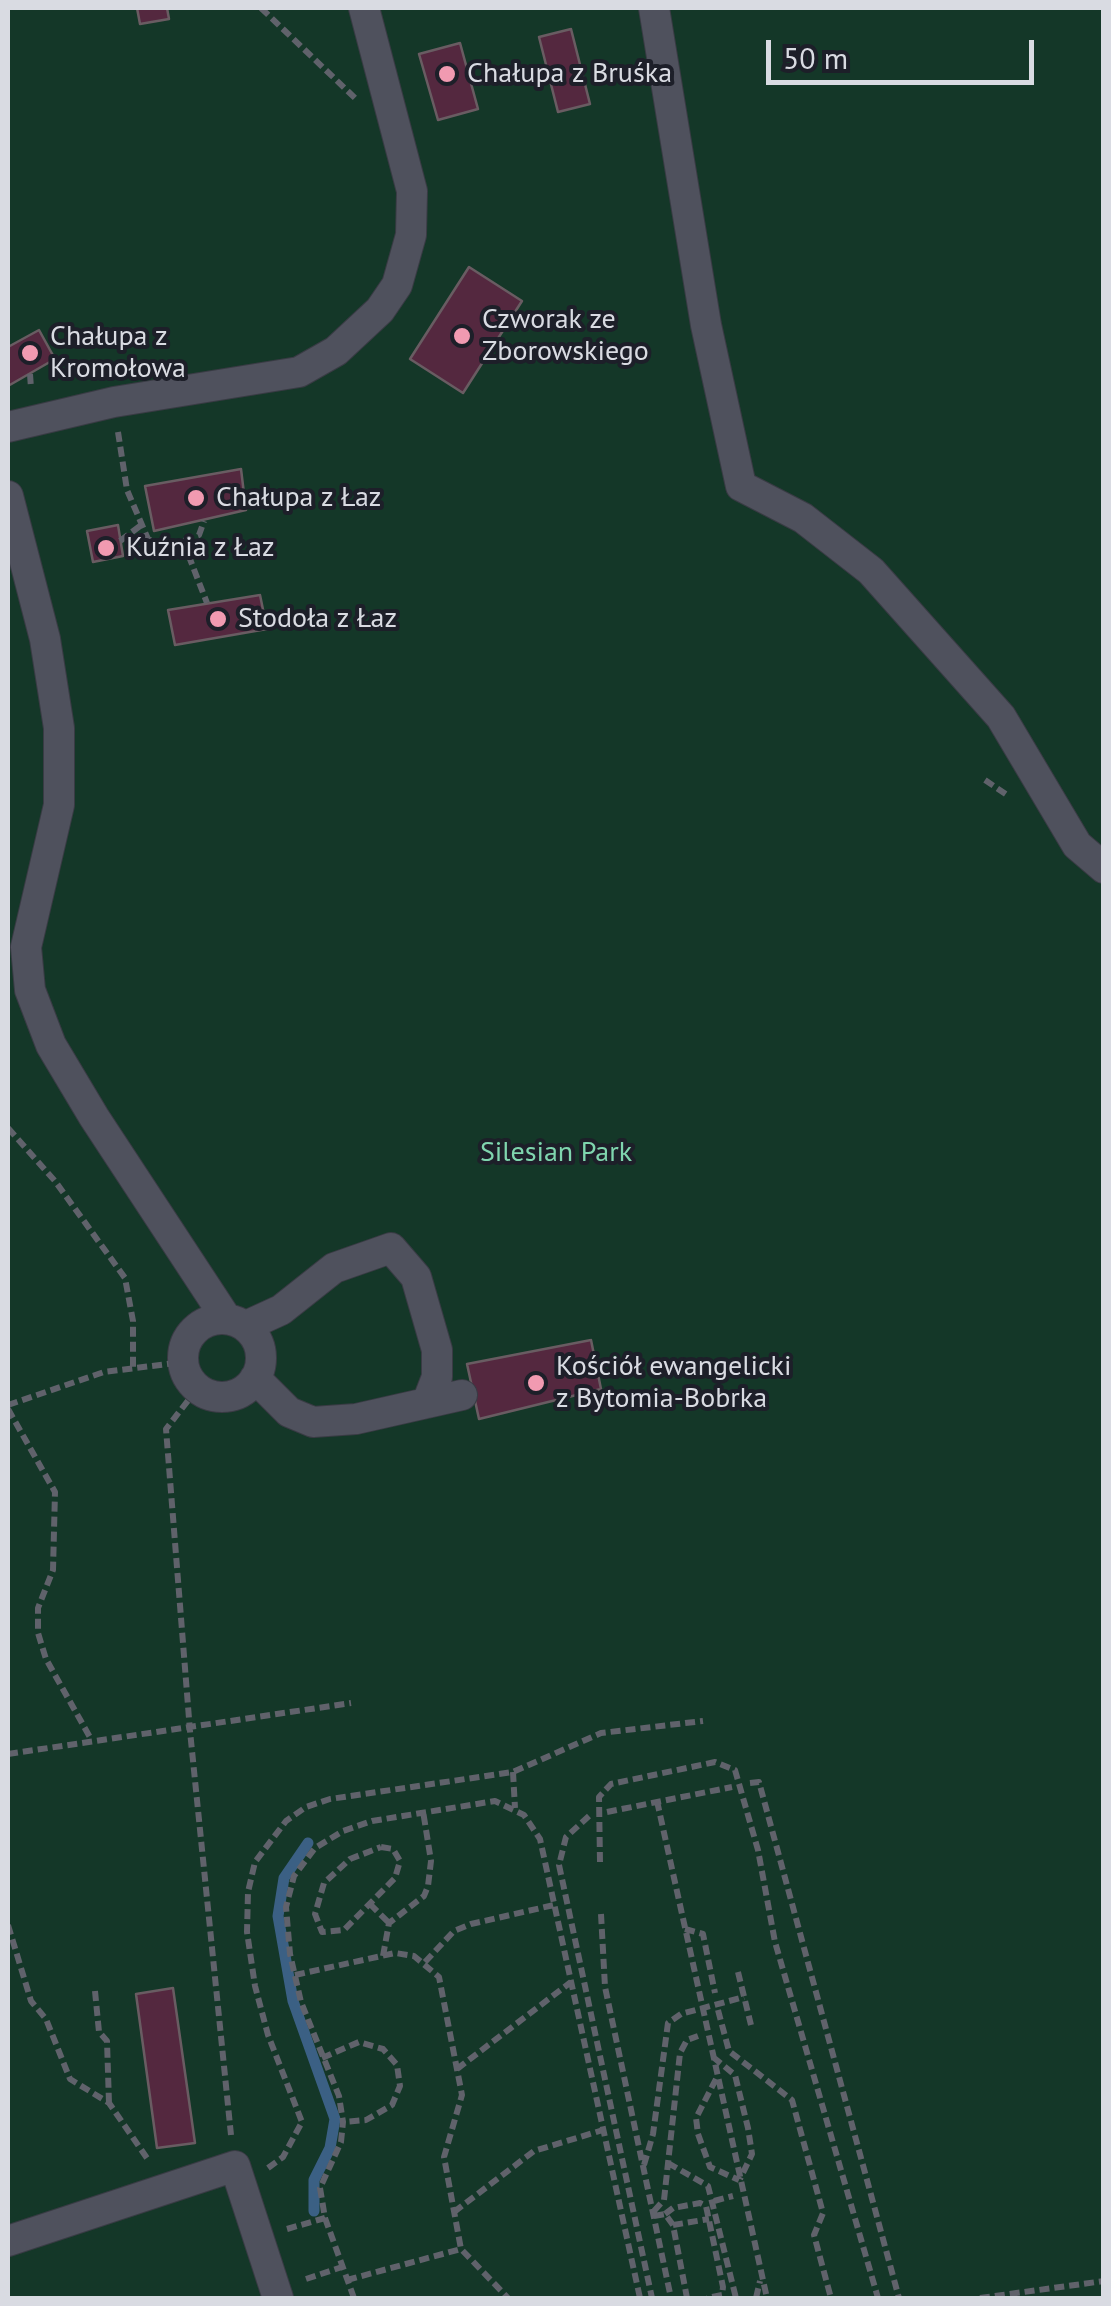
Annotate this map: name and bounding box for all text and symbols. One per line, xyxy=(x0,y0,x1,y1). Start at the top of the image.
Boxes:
scale bar xyxy=(771,20,1038,82)
text: 50 m xyxy=(783,38,848,77)
place label: Chałupa z Bruśka xyxy=(467,57,672,91)
marker: Chałupa z Bruśka xyxy=(436,63,458,85)
place label: Czworak ze Zborowskiego xyxy=(482,303,649,369)
place label: Chałupa z Kromołowa xyxy=(50,320,186,386)
marker: Czworak ze Zborowskiego xyxy=(451,325,473,347)
marker: Chałupa z Kromołowa xyxy=(19,342,41,364)
place label: Chałupa z Łaz xyxy=(216,481,381,515)
marker: Chałupa z Łaz xyxy=(185,487,207,509)
place label: Kuźnia z Łaz xyxy=(126,531,274,565)
marker: Kuźnia z Łaz xyxy=(95,537,117,559)
place label: Stodoła z Łaz xyxy=(238,602,397,636)
marker: Stodoła z Łaz xyxy=(207,608,229,630)
park label: Silesian Park xyxy=(480,1136,632,1170)
place label: Kościół ewangelicki z Bytomia-Bobrka xyxy=(556,1350,792,1416)
marker: Kościół ewangelicki z Bytomia-Bobrka xyxy=(525,1372,547,1394)

